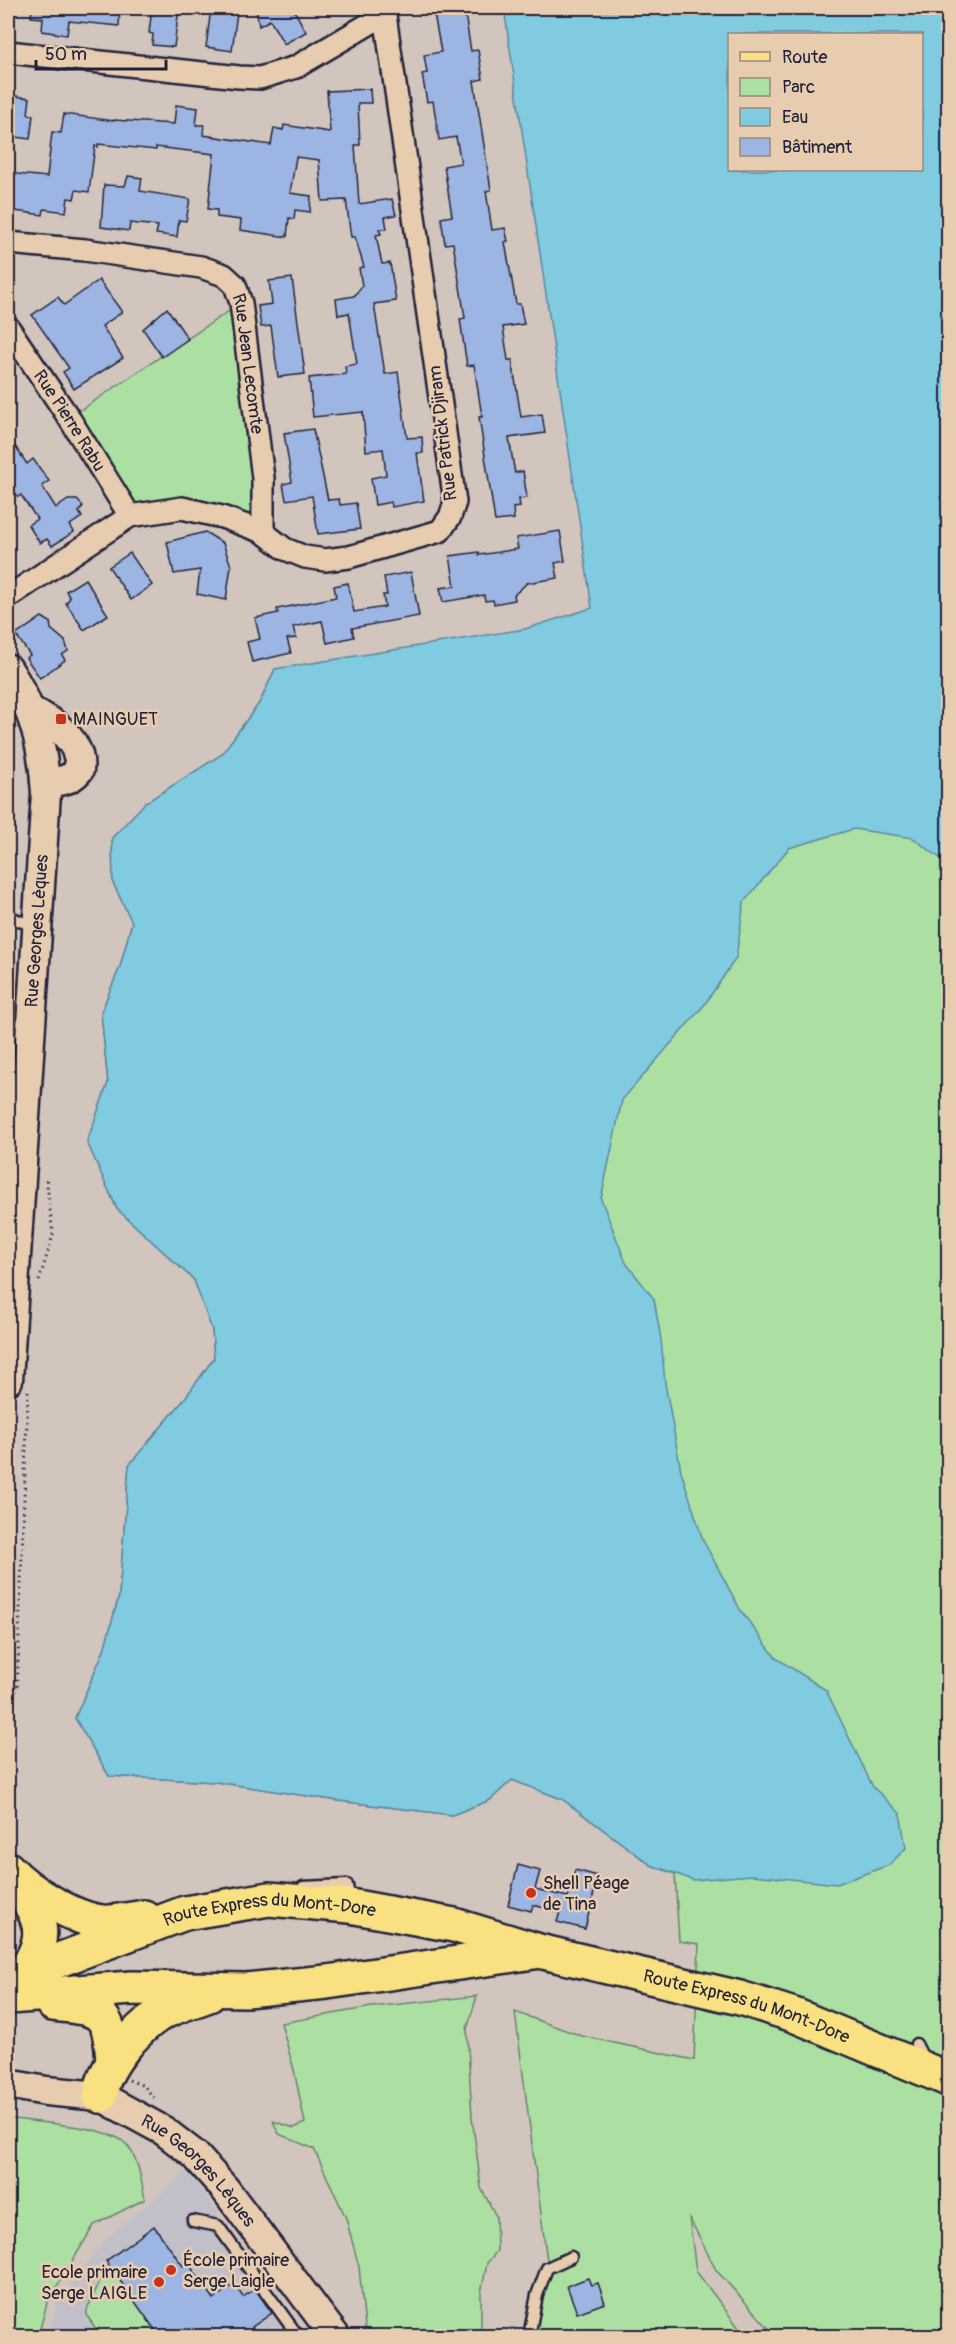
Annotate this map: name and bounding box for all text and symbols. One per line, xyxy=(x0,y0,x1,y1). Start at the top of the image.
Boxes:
scale bar xyxy=(36,33,166,71)
legend xyxy=(728,33,923,171)
text: 50 m xyxy=(45,43,87,66)
text: Route xyxy=(782,46,827,69)
text: Parc xyxy=(782,76,815,99)
text: Eau xyxy=(782,106,808,129)
text: Bâtiment xyxy=(782,136,853,159)
street label: Rue Jean Lecomte xyxy=(227,291,269,435)
street label: Rue Patrick Djiram xyxy=(423,364,463,502)
street label: Rue Pierre Rabu xyxy=(28,365,111,476)
place label: MAINGUET xyxy=(73,708,158,731)
marker: MAINGUET xyxy=(54,712,68,726)
street label: Rue Georges Lèques xyxy=(20,854,54,1008)
place label: Shell Péage de Tina xyxy=(543,1872,629,1916)
marker: Shell Péage de Tina xyxy=(524,1886,538,1900)
street label: Route Express du Mont-Dore xyxy=(160,1887,378,1932)
street label: Route Express du Mont-Dore xyxy=(641,1964,854,2049)
street label: Rue Georges Lèques xyxy=(137,2109,261,2231)
place label: École primaire Serge Laigle xyxy=(183,2249,289,2293)
place label: Ecole primaire Serge LAIGLE xyxy=(41,2261,147,2305)
marker: École primaire Serge Laigle xyxy=(164,2263,178,2277)
marker: Ecole primaire Serge LAIGLE xyxy=(152,2275,166,2289)

